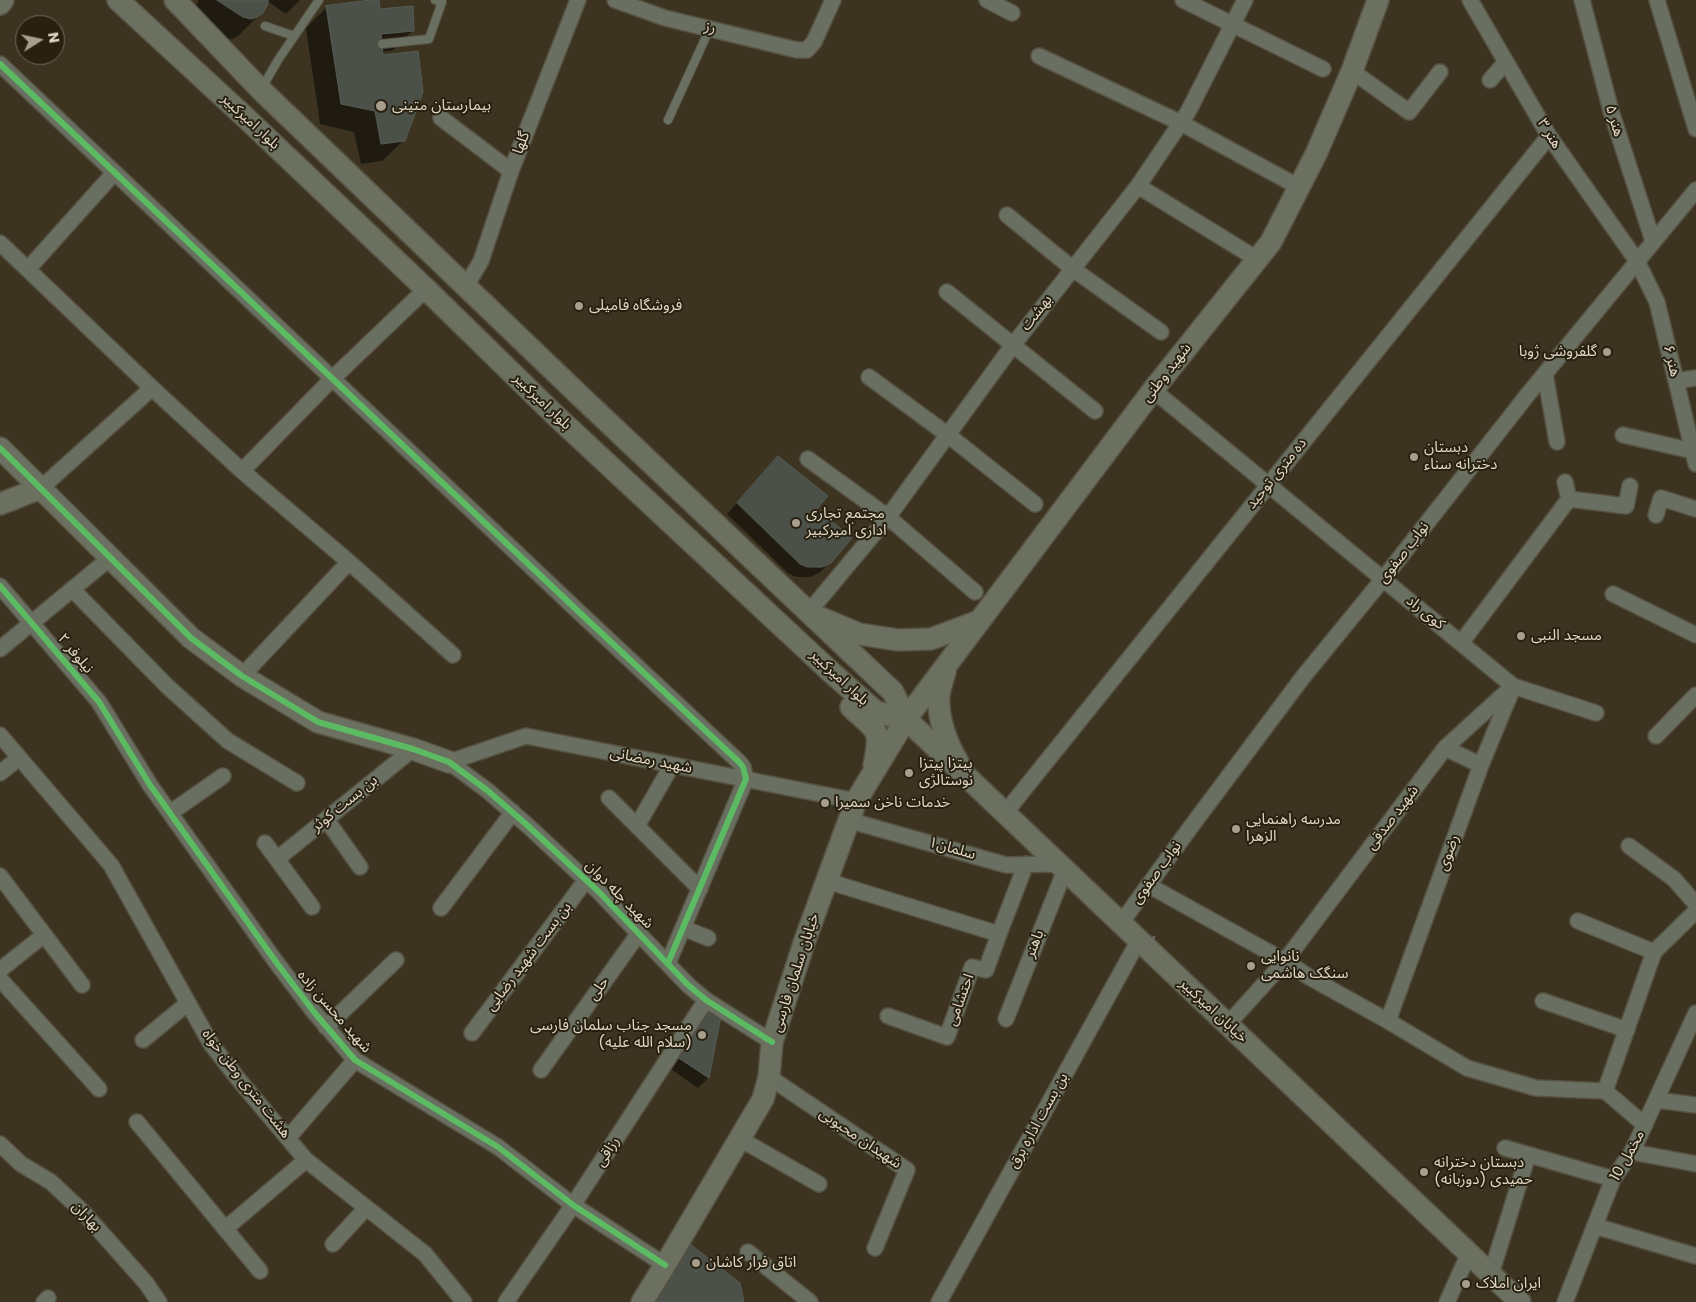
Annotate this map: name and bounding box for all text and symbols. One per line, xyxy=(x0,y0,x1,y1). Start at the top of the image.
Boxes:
north arrow xyxy=(15,15,65,65)
street label: رز xyxy=(703,18,717,38)
text: N xyxy=(43,31,65,44)
street label: بلوار امیرکبیر xyxy=(217,90,283,154)
place label: بیمارستان متینی xyxy=(392,97,491,115)
marker: بیمارستان متینی xyxy=(374,99,388,113)
street label: هنر ۵ xyxy=(1601,103,1627,139)
street label: هنر ۳ xyxy=(1533,116,1565,152)
street label: گلها xyxy=(510,129,534,157)
street label: بهشت xyxy=(1017,291,1057,335)
place label: فروشگاه فامیلی xyxy=(589,297,682,315)
marker: فروشگاه فامیلی xyxy=(573,300,585,312)
street label: شهید وطنی xyxy=(1138,340,1196,406)
place label: گلفروشی ژوبا xyxy=(1519,343,1597,361)
street label: هنر ۶ xyxy=(1658,343,1684,379)
marker: گلفروشی ژوبا xyxy=(1601,346,1613,358)
street label: بلوار امیرکبیر xyxy=(509,370,575,434)
street label: ده متری توحید xyxy=(1243,435,1311,513)
place label: دبستان دخترانه سناء xyxy=(1424,439,1497,474)
marker: دبستان دخترانه سناء xyxy=(1408,451,1420,463)
place label: مجتمع تجاری اداری امیرکبیر xyxy=(806,505,886,540)
marker: مجتمع تجاری اداری امیرکبیر xyxy=(790,517,802,529)
street label: نواب صفوی xyxy=(1374,519,1434,587)
street label: کوی راد xyxy=(1402,592,1448,634)
place label: مسجد النبی xyxy=(1531,627,1602,645)
street label: نیلوفر ۲ xyxy=(53,630,97,678)
marker: مسجد النبی xyxy=(1515,630,1527,642)
street label: بلوار امیرکبیر xyxy=(806,646,872,710)
street label: شهید رمضانی xyxy=(608,744,694,778)
place label: پیتزا پیتزا نوستالژی xyxy=(919,755,973,790)
marker: پیتزا پیتزا نوستالژی xyxy=(903,767,915,779)
street label: بن بست کوثر xyxy=(308,772,382,836)
street label: شهید صدقی xyxy=(1363,782,1423,854)
place label: خدمات ناخن سمیرا xyxy=(835,794,950,812)
marker: خدمات ناخن سمیرا xyxy=(819,797,831,809)
place label: مدرسه راهنمایی الزهرا xyxy=(1246,811,1341,846)
marker: مدرسه راهنمایی الزهرا xyxy=(1230,823,1242,835)
street label: رضوی xyxy=(1434,832,1464,874)
street label: سلمان۱ xyxy=(926,834,978,864)
street label: نواب صفوی xyxy=(1128,838,1186,908)
street label: شهید چله دوان xyxy=(581,857,657,933)
street label: بن بست شهید رضایی xyxy=(482,899,576,1015)
street label: خیابان سلمان فارسی xyxy=(768,911,824,1035)
street label: باهنر xyxy=(1021,928,1049,960)
place label: نانوایی سنگک هاشمی xyxy=(1261,948,1349,983)
marker: نانوایی سنگک هاشمی xyxy=(1245,960,1257,972)
street label: شهید محسن زاده xyxy=(293,967,375,1057)
street label: احتشامی xyxy=(943,972,979,1028)
street label: حلی xyxy=(585,974,613,1004)
street label: خیابان امیرکبیر xyxy=(1175,975,1251,1047)
place label: مسجد جناب سلمان فارسی (سلام الله علیه) xyxy=(530,1017,692,1052)
street label: هشت متری وطن خواه xyxy=(198,1026,294,1142)
marker: مسجد جناب سلمان فارسی (سلام الله علیه) xyxy=(696,1029,708,1041)
street label: بن بست اداره برق xyxy=(1005,1070,1073,1172)
street label: شهیدان محبوبی xyxy=(815,1105,905,1173)
street label: مخمل 10 xyxy=(1607,1127,1649,1185)
street label: رزاقی xyxy=(592,1134,624,1170)
place label: دبستان دخترانه حمیدی (دوزبانه) xyxy=(1434,1154,1533,1189)
marker: دبستان دخترانه حمیدی (دوزبانه) xyxy=(1418,1166,1430,1178)
street label: بهاران xyxy=(67,1198,105,1236)
place label: اتاق فرار کاشان xyxy=(706,1254,796,1272)
marker: اتاق فرار کاشان xyxy=(690,1257,702,1269)
place label: ایران املاک xyxy=(1476,1275,1541,1293)
marker: ایران املاک xyxy=(1460,1278,1472,1290)

